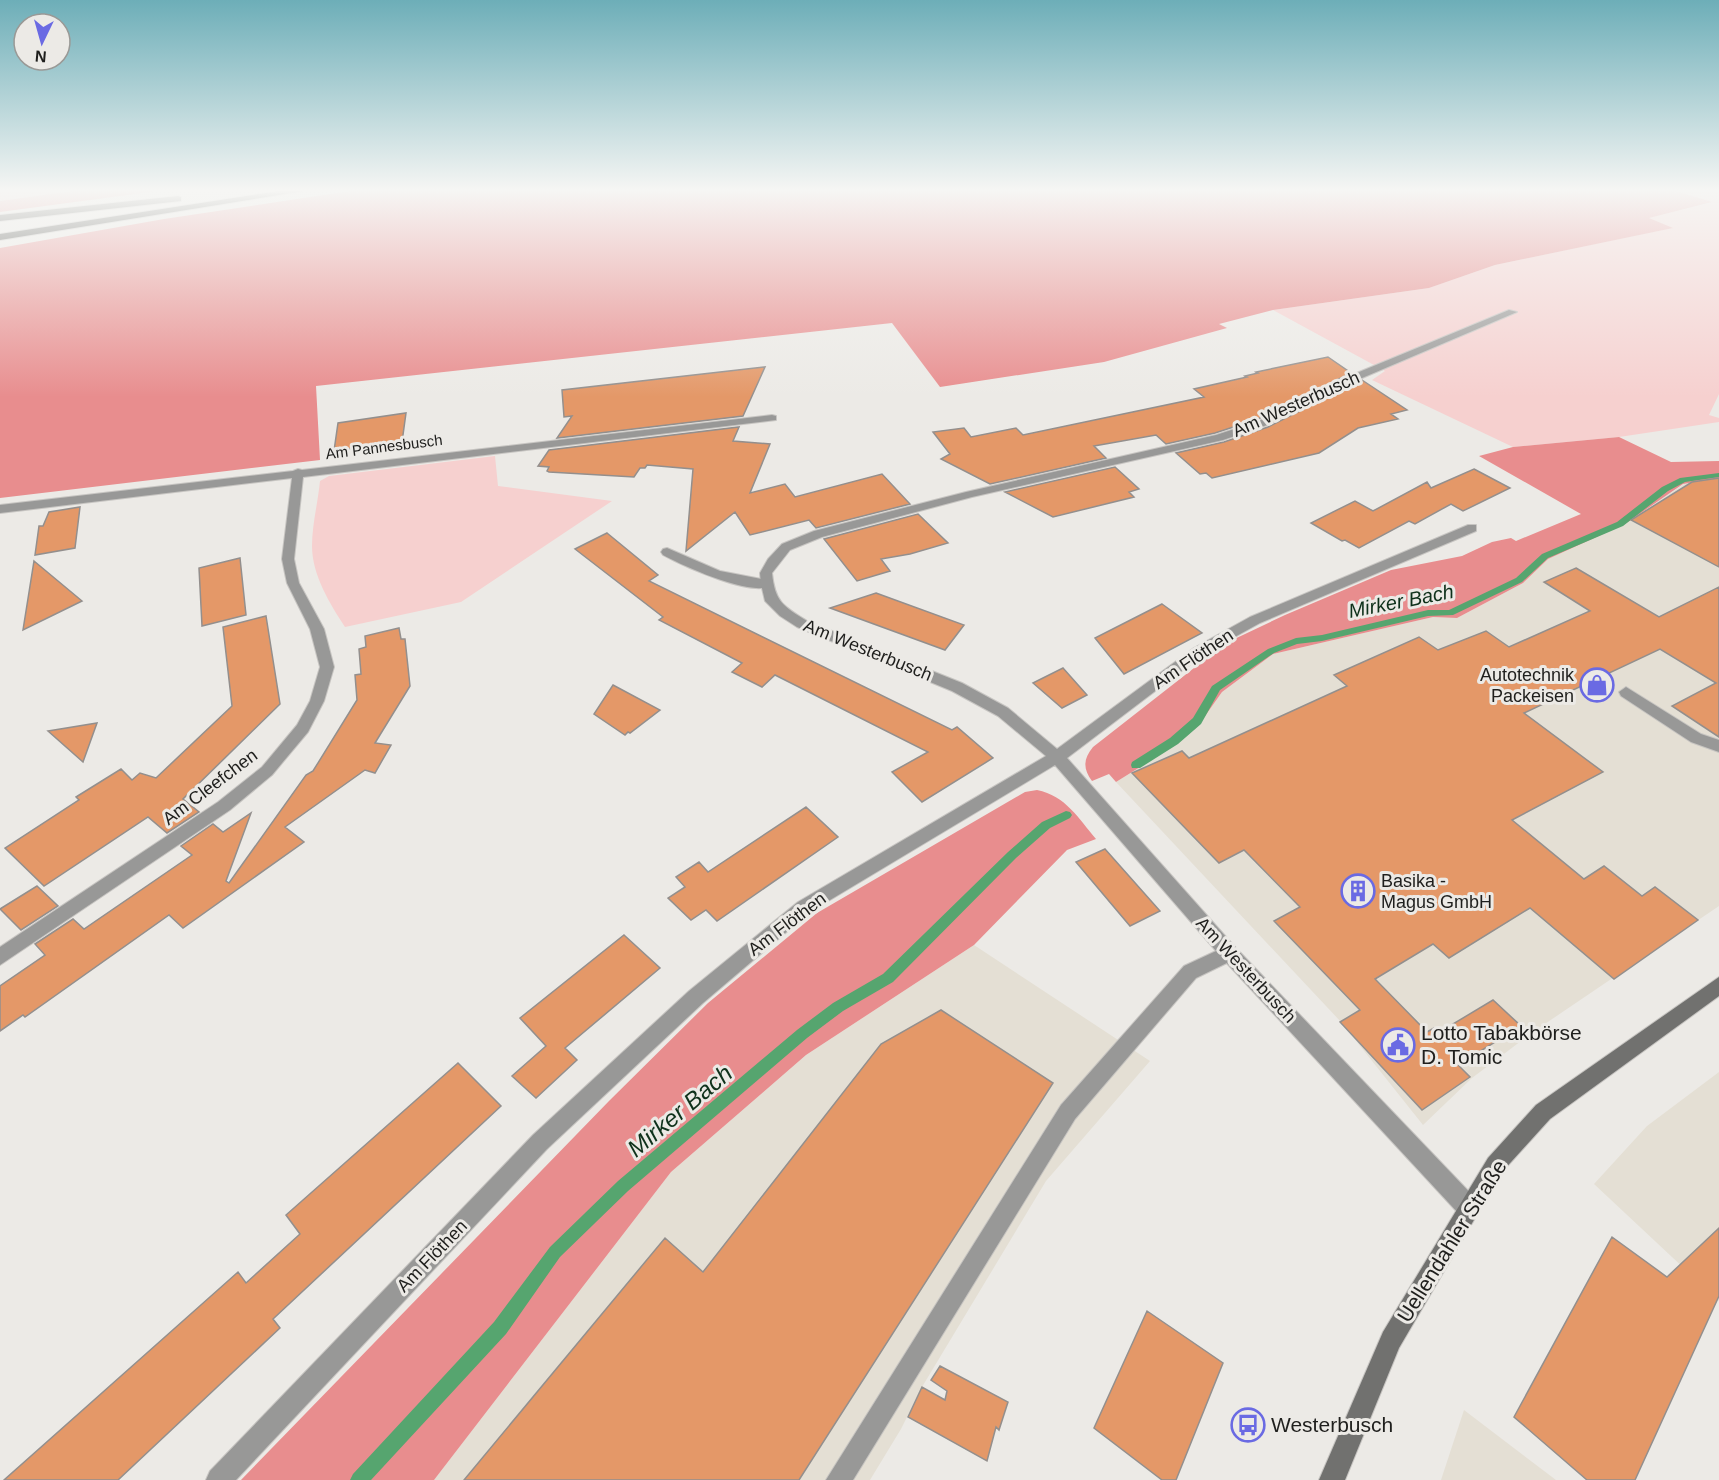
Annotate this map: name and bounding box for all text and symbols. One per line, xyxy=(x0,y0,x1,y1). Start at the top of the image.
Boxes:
north arrow xyxy=(12,12,72,72)
text: N xyxy=(34,47,47,65)
street label: Am Westerbusch xyxy=(1229,367,1363,441)
street label: Am Pannesbusch xyxy=(325,431,443,462)
water label: Mirker Bach xyxy=(1347,580,1455,622)
street label: Am Westerbusch xyxy=(801,615,935,685)
street label: Am Flöthen xyxy=(1149,625,1237,693)
place label: Autotechnik Packeisen xyxy=(1480,665,1575,706)
shop icon: Autotechnik Packeisen xyxy=(1579,667,1615,703)
street label: Am Cleefchen xyxy=(159,745,261,829)
place label: Basika - Magus GmbH xyxy=(1381,871,1492,912)
building icon: Basika - Magus GmbH xyxy=(1340,873,1376,909)
street label: Am Flöthen xyxy=(744,888,830,960)
street label: Am Westerbusch xyxy=(1192,913,1300,1027)
place label: Lotto Tabakbörse D. Tomic xyxy=(1421,1021,1582,1068)
public building icon: Lotto Tabakbörse D. Tomic xyxy=(1380,1027,1416,1063)
water label: Mirker Bach xyxy=(622,1059,737,1162)
street label: Uellendahler Straße xyxy=(1392,1155,1511,1326)
street label: Am Flöthen xyxy=(393,1216,471,1296)
bus stop icon: Westerbusch xyxy=(1230,1407,1266,1443)
place label: Westerbusch xyxy=(1271,1413,1393,1436)

